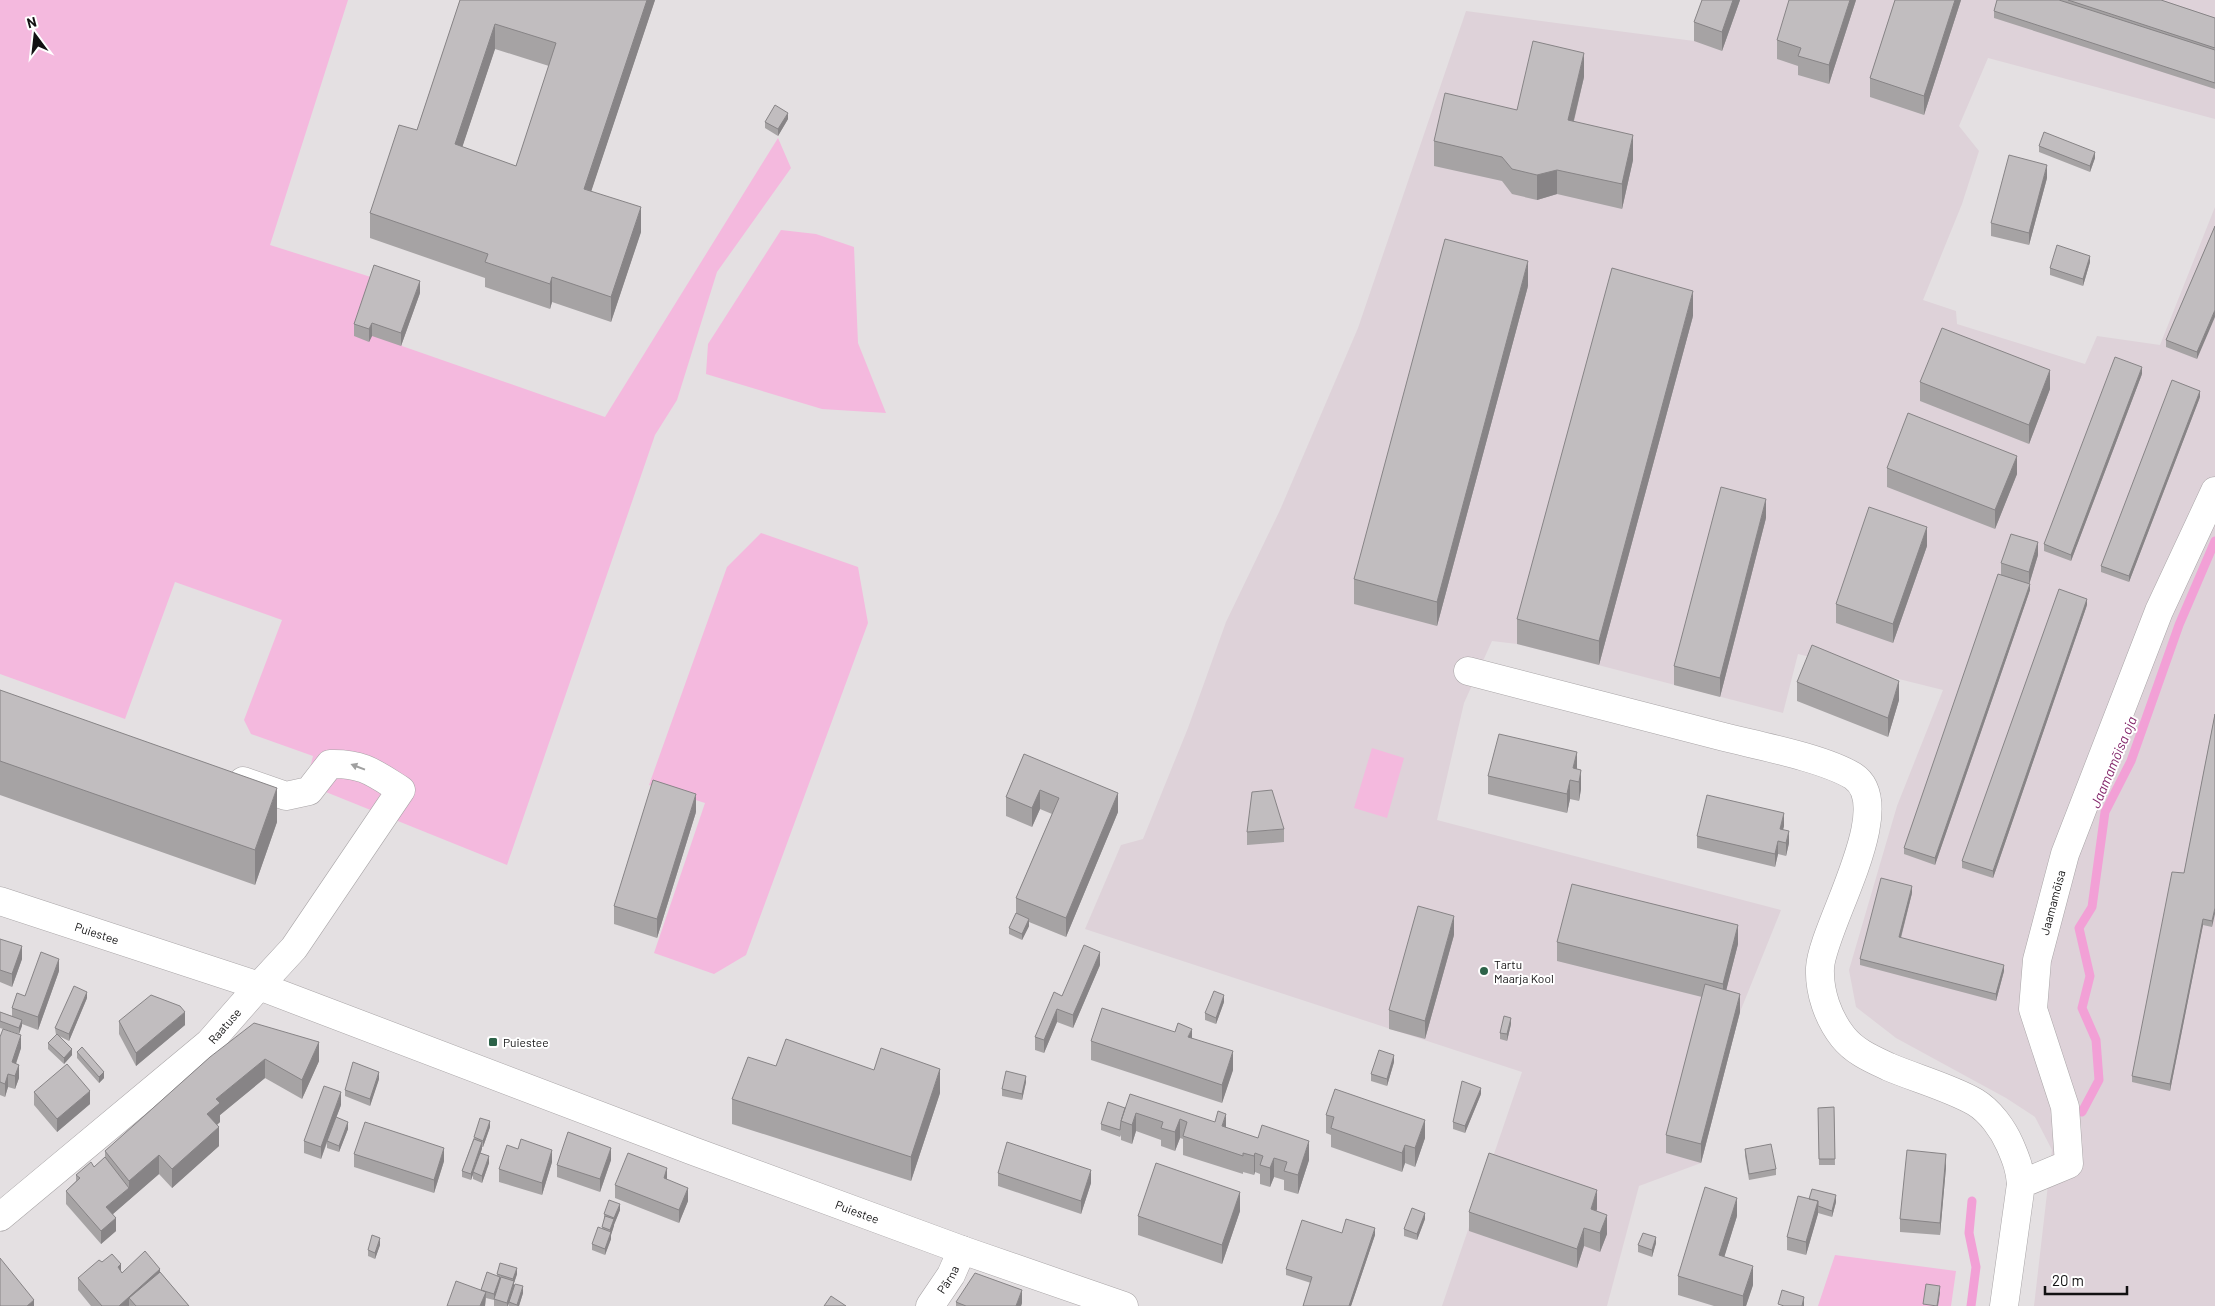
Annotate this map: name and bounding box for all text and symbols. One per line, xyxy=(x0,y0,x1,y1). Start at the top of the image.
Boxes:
north arrow xyxy=(10,10,60,60)
text: N xyxy=(25,13,38,31)
water label: Jaamamõisa oja xyxy=(2086,714,2140,810)
one-way arrow xyxy=(350,763,365,771)
street label: Jaamamõisa xyxy=(2037,869,2067,937)
street label: Puiestee xyxy=(73,919,121,947)
place label: Tartu Maarja Kool xyxy=(1494,957,1554,985)
marker: Tartu Maarja Kool xyxy=(1478,965,1490,977)
street label: Raatuse xyxy=(205,1005,244,1046)
place label: Puiestee xyxy=(503,1035,549,1049)
marker: Puiestee xyxy=(487,1036,499,1048)
street label: Puiestee xyxy=(833,1197,881,1226)
street label: Pärna xyxy=(934,1263,961,1296)
scale bar xyxy=(2045,1264,2128,1296)
text: 20 m xyxy=(2052,1271,2084,1289)

